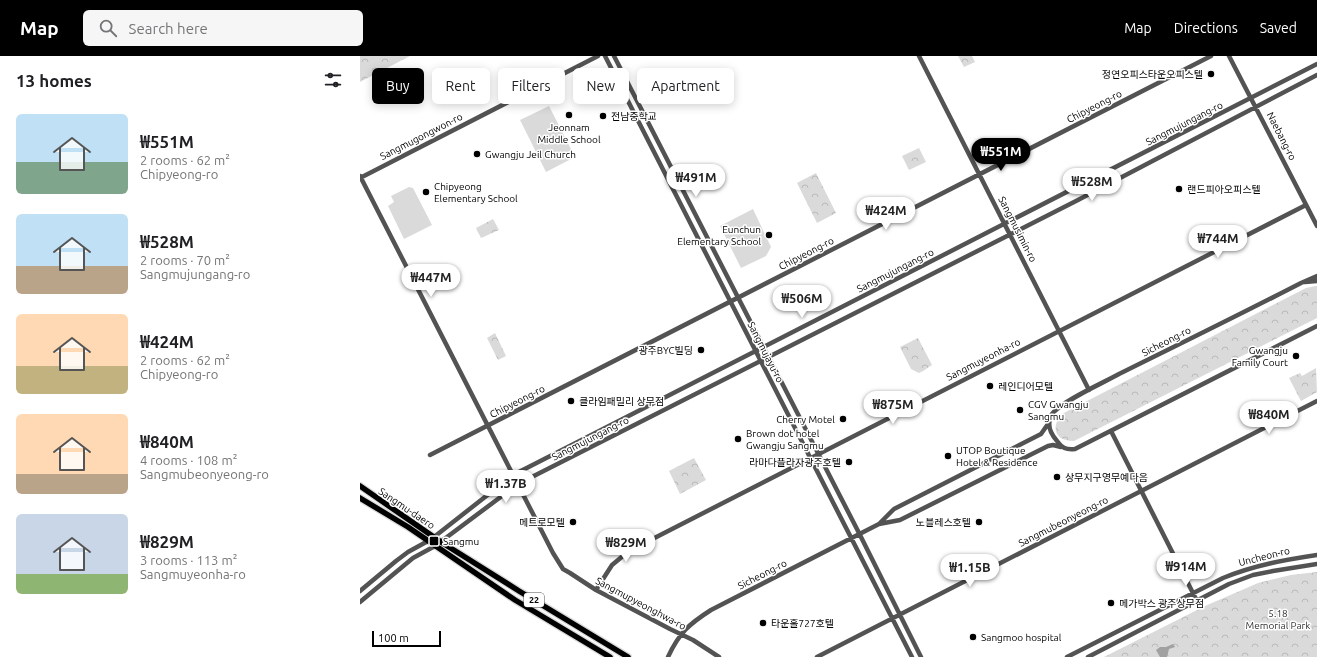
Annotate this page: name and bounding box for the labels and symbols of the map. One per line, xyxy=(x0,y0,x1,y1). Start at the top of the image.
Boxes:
place label: 정연오피스타운오피스텔 xyxy=(1102,69,1203,80)
marker: 정연오피스타운오피스텔 xyxy=(1206,69,1216,79)
street label: Chipyeong-ro xyxy=(1065,88,1124,125)
street label: Sangmujungang-ro xyxy=(1144,99,1225,148)
marker: Jeonnam Middle School xyxy=(564,110,574,120)
street label: Naebang-ro xyxy=(1265,110,1298,162)
street label: Sangmugongwon-ro xyxy=(378,111,464,162)
marker: 전남중학교 xyxy=(598,111,608,121)
place label: 전남중학교 xyxy=(611,111,657,122)
place label: Jeonnam Middle School xyxy=(537,122,601,145)
pin: ₩551M xyxy=(973,138,1029,172)
marker: Gwangju Jeil Church xyxy=(472,149,482,159)
place label: Gwangju Jeil Church xyxy=(485,149,576,160)
pin: ₩491M xyxy=(668,164,724,198)
pin: ₩528M xyxy=(1064,168,1120,202)
place label: Chipyeong Elementary School xyxy=(434,181,518,204)
marker: 랜드피아오피스텔 xyxy=(1174,184,1184,194)
place label: 랜드피아오피스텔 xyxy=(1187,184,1261,195)
marker: Chipyeong Elementary School xyxy=(421,187,431,197)
street label: Sangmusimin-ro xyxy=(996,195,1039,264)
pin: ₩424M xyxy=(858,197,914,231)
place label: Eunchun Elementary School xyxy=(677,224,761,247)
pin: ₩744M xyxy=(1190,225,1246,259)
marker: Eunchun Elementary School xyxy=(764,230,774,240)
street label: Chipyeong-ro xyxy=(777,235,836,272)
street label: Sangmujungang-ro xyxy=(855,246,936,295)
pin: ₩447M xyxy=(403,264,459,298)
pin: ₩506M xyxy=(774,285,830,319)
street label: Sangmujayu-ro xyxy=(745,320,786,385)
street label: Sicheong-ro xyxy=(1140,324,1193,358)
street label: Sangmuyeonha-ro xyxy=(944,336,1022,383)
place label: 광주BYC빌딩 xyxy=(638,345,693,356)
marker: 광주BYC빌딩 xyxy=(696,345,706,355)
place label: Gwangju Family Court xyxy=(1232,345,1288,368)
marker: Gwangju Family Court xyxy=(1291,351,1301,361)
marker: 레인디어모텔 xyxy=(985,381,995,391)
place label: 레인디어모텔 xyxy=(998,381,1053,392)
street label: Chipyeong-ro xyxy=(488,383,547,420)
pin: ₩875M xyxy=(865,391,921,425)
marker: 클라임패밀리 상무점 xyxy=(566,396,576,406)
place label: 클라임패밀리 상무점 xyxy=(579,396,664,407)
place label: CGV Gwangju Sangmu xyxy=(1028,399,1088,422)
pin: ₩840M xyxy=(1241,401,1297,435)
marker: CGV Gwangju Sangmu xyxy=(1015,405,1025,415)
street label: Sangmujungang-ro xyxy=(550,414,631,463)
place label: Cherry Motel xyxy=(776,414,835,425)
marker: Cherry Motel xyxy=(838,414,848,424)
place label: Brown dot hotel Gwangju Sangmu xyxy=(746,428,824,451)
marker: Brown dot hotel Gwangju Sangmu xyxy=(733,434,743,444)
place label: UTOP Boutique Hotel & Residence xyxy=(956,445,1038,468)
marker: UTOP Boutique Hotel & Residence xyxy=(943,451,953,461)
place label: 라마다플라자광주호텔 xyxy=(749,457,841,468)
marker: 라마다플라자광주호텔 xyxy=(844,457,854,467)
pin: ₩1.37B xyxy=(473,470,539,504)
marker: 상무지구영무예다음 xyxy=(1052,472,1062,482)
place label: 상무지구영무예다음 xyxy=(1065,472,1148,483)
street label: Sangmu-daero xyxy=(377,486,437,531)
street label: Sangmubeonyeong-ro xyxy=(1017,494,1110,549)
place label: 메트로모텔 xyxy=(519,517,565,528)
marker: 메트로모텔 xyxy=(568,517,578,527)
place label: 노블레스호텔 xyxy=(916,517,971,528)
marker: 노블레스호텔 xyxy=(974,517,984,527)
pin: ₩829M xyxy=(598,529,654,563)
marker: Sangmu xyxy=(428,535,440,547)
place label: Sangmu xyxy=(443,536,479,547)
street label: Uncheon-ro xyxy=(1237,545,1291,568)
pin: ₩914M xyxy=(1158,553,1214,587)
pin: ₩1.15B xyxy=(937,554,1003,588)
street label: Sicheong-ro xyxy=(736,557,789,591)
street label: Sangmupyeonghwa-ro xyxy=(594,575,688,632)
road number: 22 xyxy=(524,593,544,607)
marker: 메가박스 광주상무점 xyxy=(1106,598,1116,608)
place label: 메가박스 광주상무점 xyxy=(1119,598,1204,609)
park label: 5.18 Memorial Park xyxy=(1246,608,1310,631)
marker: 타운홀727호텔 xyxy=(758,618,768,628)
place label: 타운홀727호텔 xyxy=(771,618,834,629)
scale bar xyxy=(372,629,441,648)
marker: Sangmoo hospital xyxy=(968,632,978,642)
place label: Sangmoo hospital xyxy=(981,632,1062,643)

